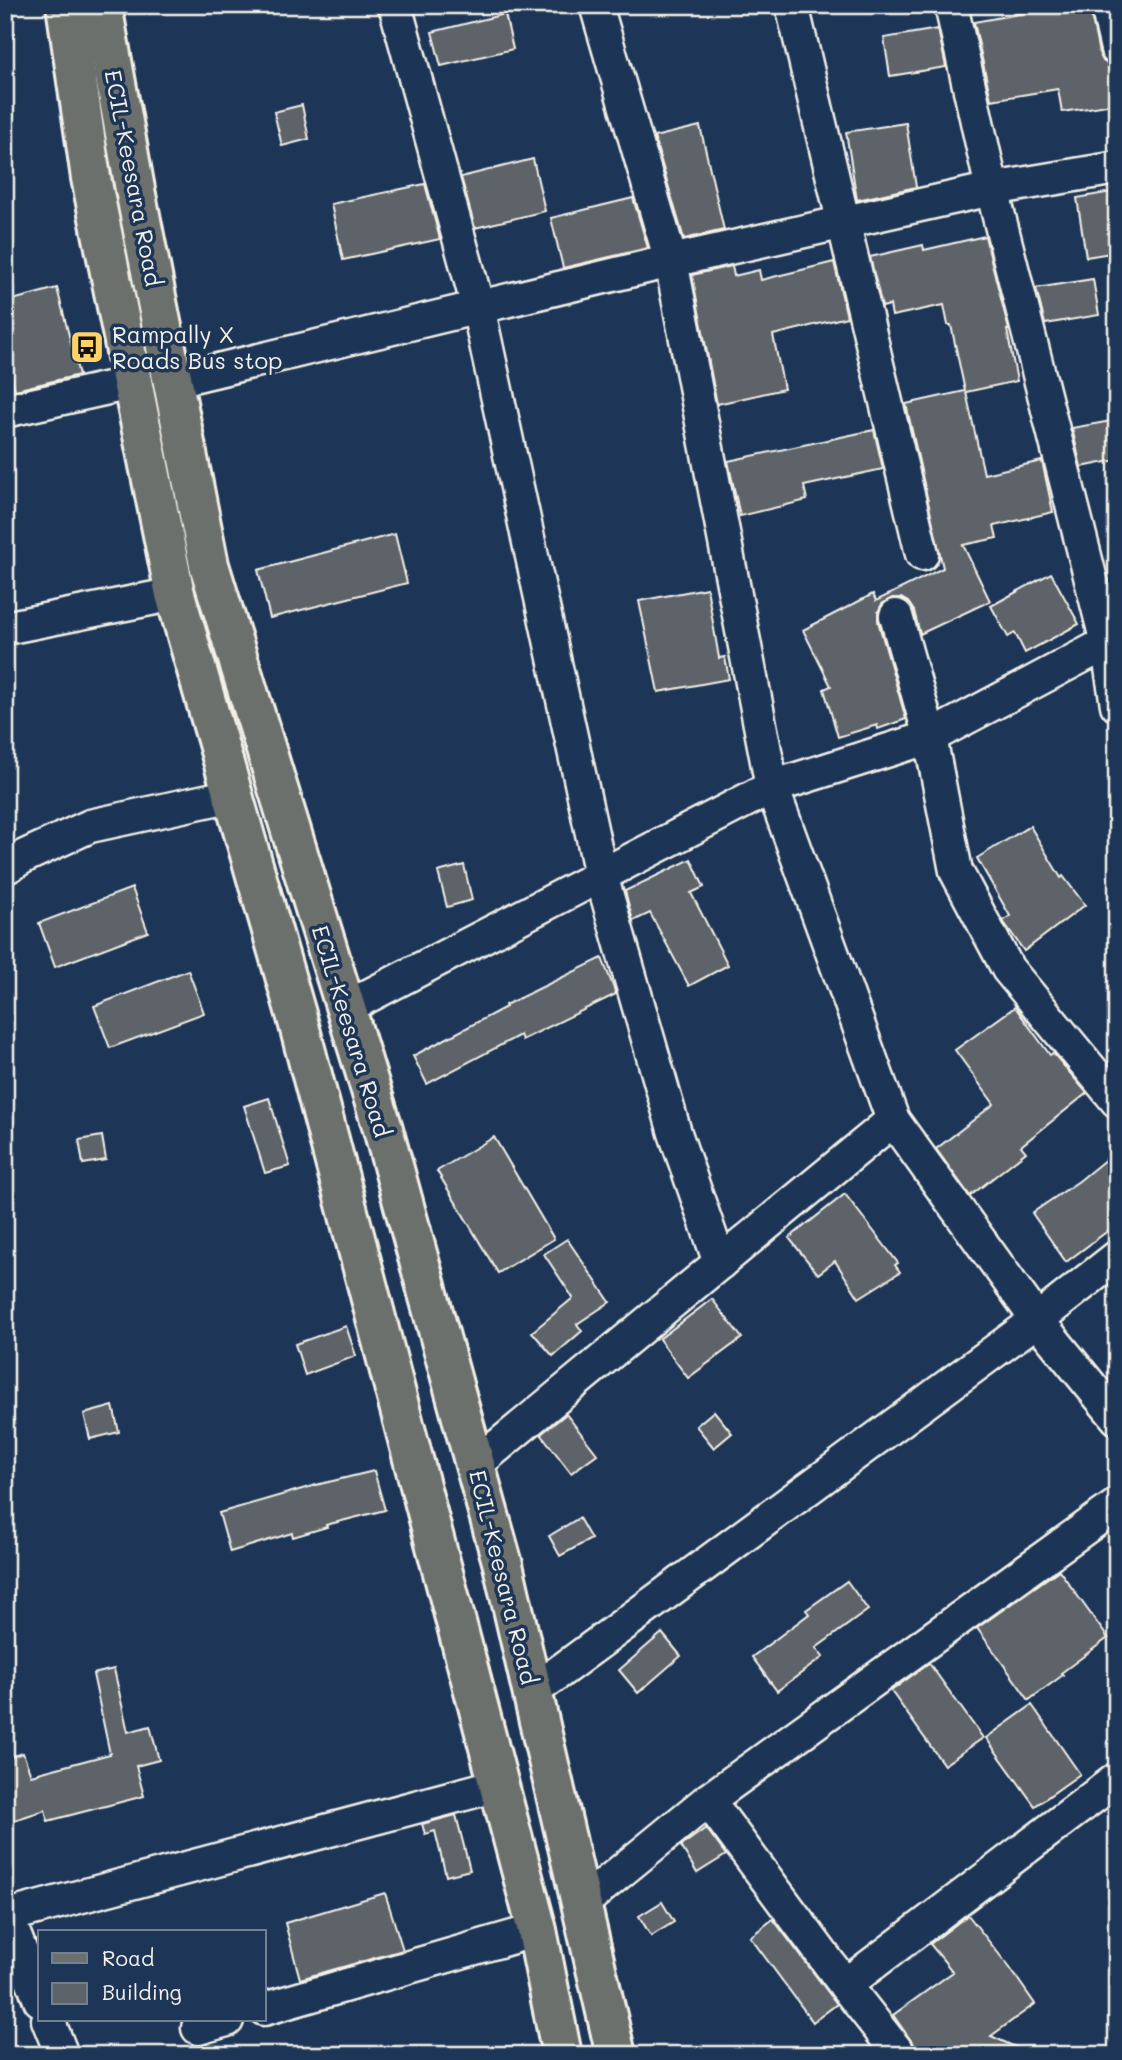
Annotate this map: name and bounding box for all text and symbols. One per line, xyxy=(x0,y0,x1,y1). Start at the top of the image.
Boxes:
street label: ECIL-Keesara Road xyxy=(98,67,170,289)
place label: Rampally X Roads Bus stop xyxy=(112,319,282,375)
bus stop icon: Rampally X Roads Bus stop xyxy=(68,328,106,366)
street label: ECIL-Keesara Road xyxy=(306,921,398,1141)
street label: ECIL-Keesara Road xyxy=(463,1467,545,1687)
legend xyxy=(38,1930,266,2022)
text: Road xyxy=(102,1944,154,1971)
text: Building xyxy=(102,1978,182,2005)

